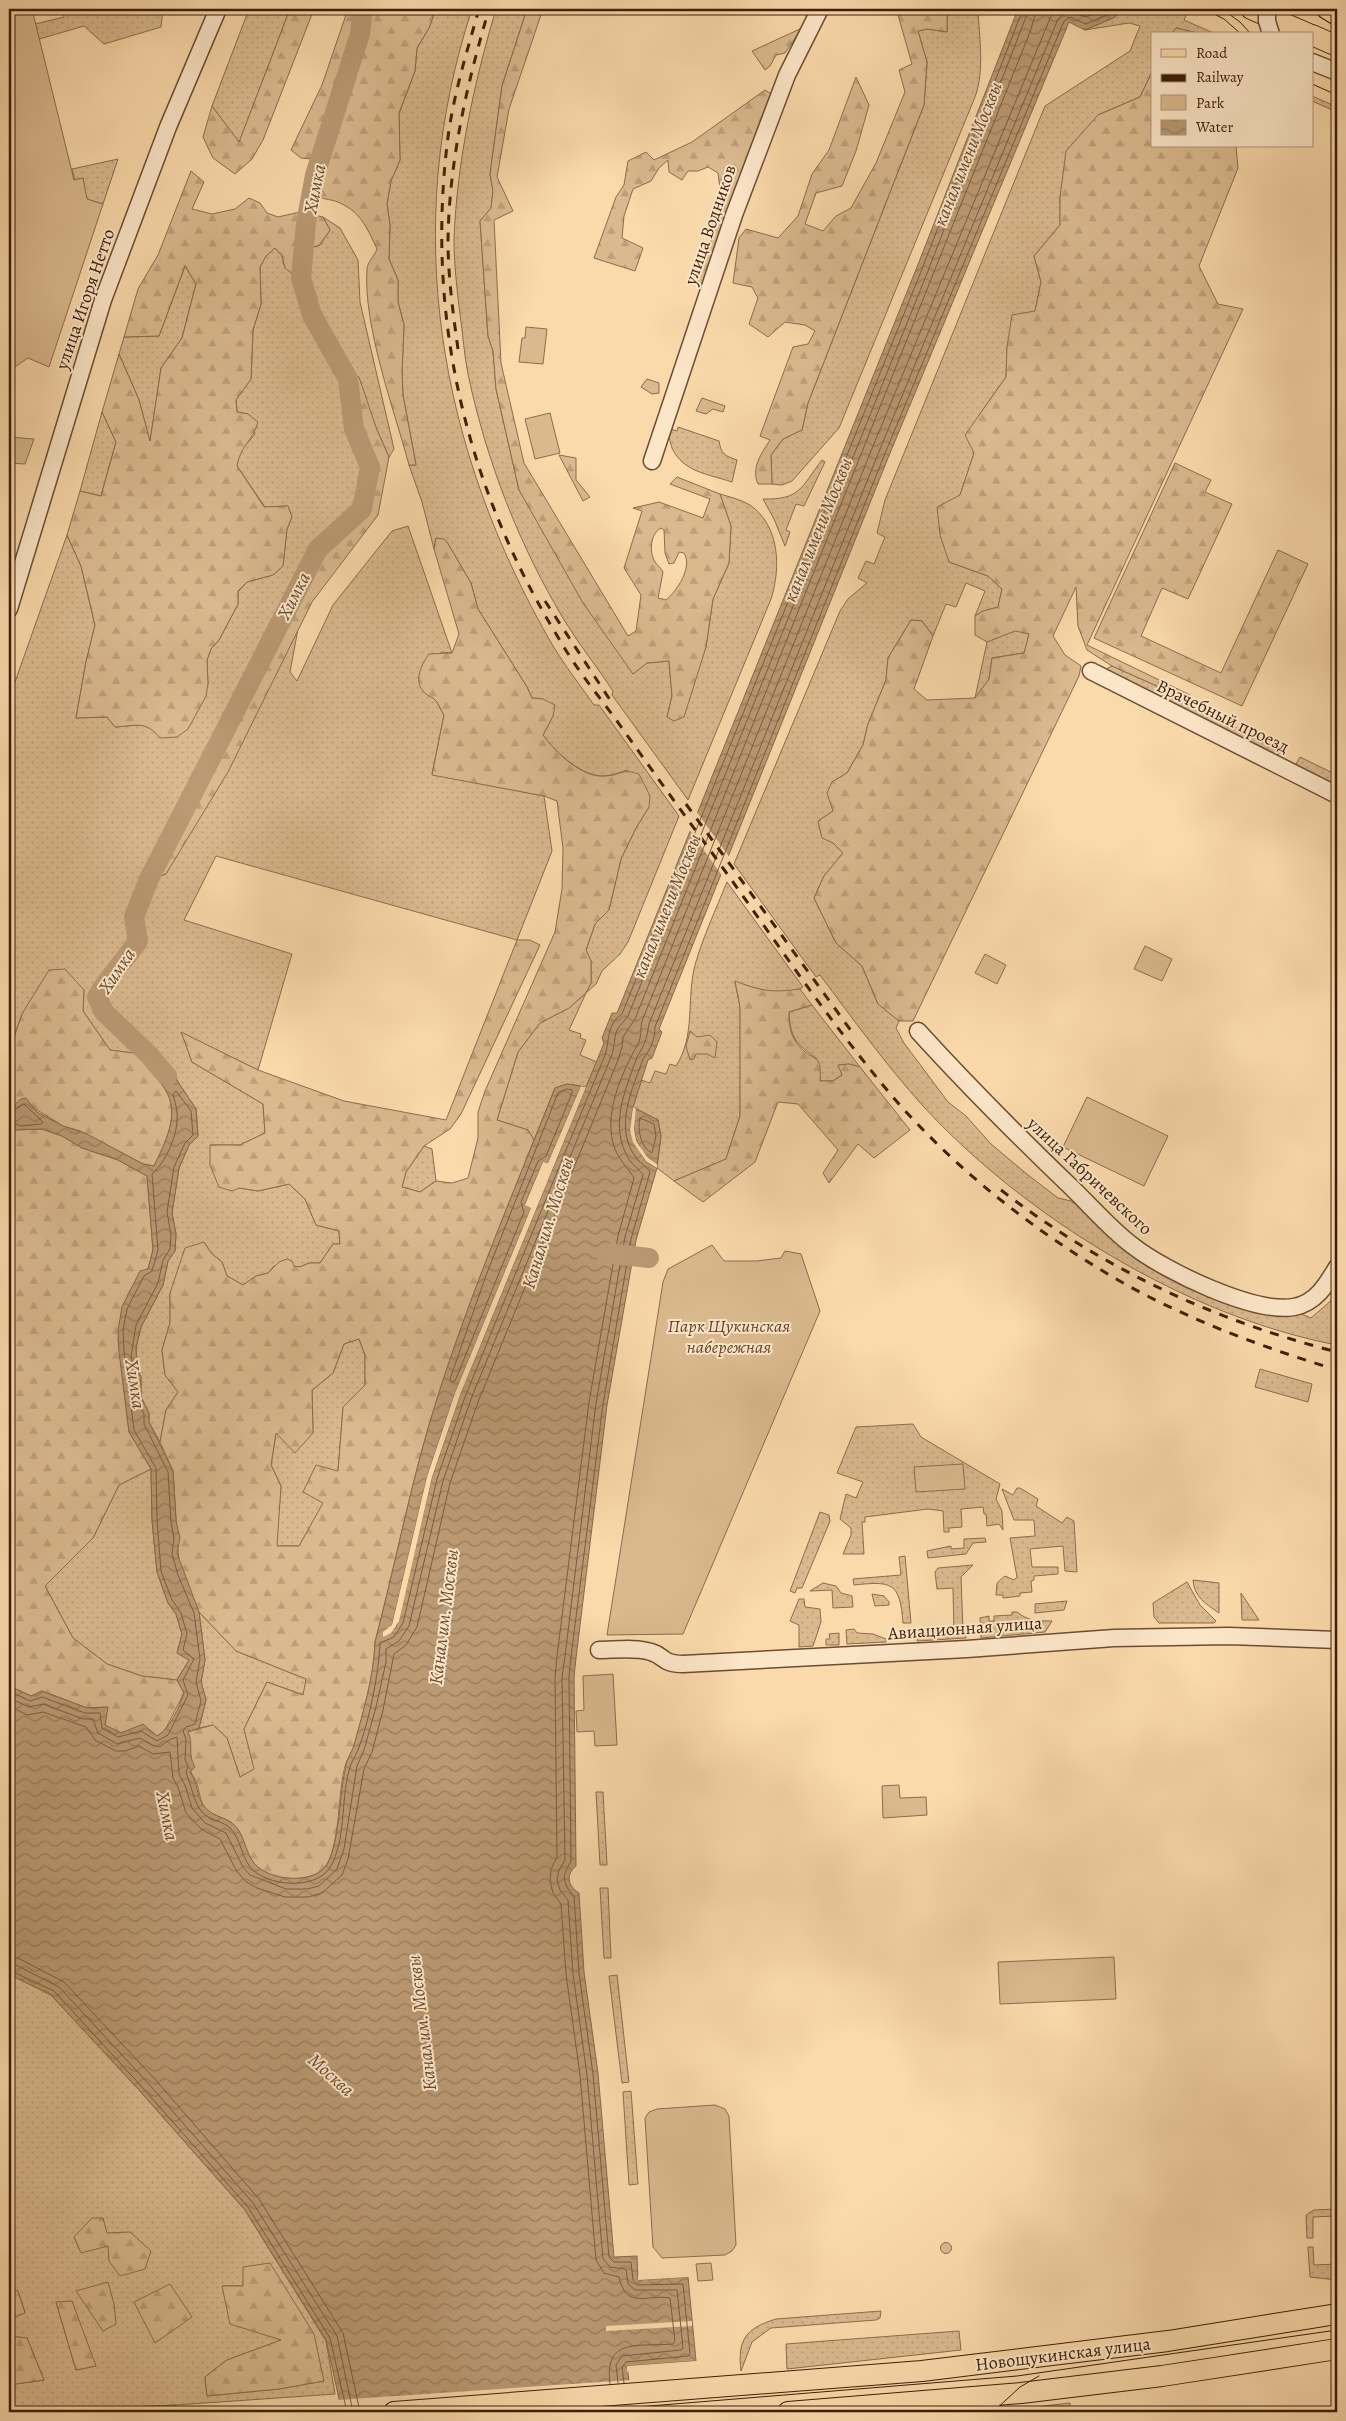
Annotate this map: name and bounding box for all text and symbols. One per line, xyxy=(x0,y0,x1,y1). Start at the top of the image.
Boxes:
legend xyxy=(1151,32,1314,148)
text: Road xyxy=(1196,43,1228,63)
text: Railway xyxy=(1196,67,1244,87)
water label: канал имени Москвы xyxy=(927,78,1009,230)
text: Park xyxy=(1196,93,1225,113)
text: Water xyxy=(1195,117,1233,137)
water label: Химка xyxy=(297,162,333,217)
street label: улица Водников xyxy=(678,162,742,289)
street label: улица Игоря Нетто xyxy=(49,225,120,374)
water label: канал имени Москвы xyxy=(777,454,859,606)
water label: Химка xyxy=(271,568,317,625)
street label: Врачебный проезд xyxy=(1153,673,1293,759)
water label: канал имени Москвы xyxy=(626,830,708,982)
water label: Химка xyxy=(92,943,142,1000)
street label: улица Габричевского xyxy=(1021,1111,1158,1240)
water label: Канал им. Москвы xyxy=(516,1154,580,1292)
park label: Парк Щукинская набережная xyxy=(668,1314,790,1359)
water label: Химка xyxy=(118,1356,152,1411)
water label: Канал им. Москвы xyxy=(423,1548,465,1686)
street label: Авиационная улица xyxy=(886,1611,1044,1645)
water label: Химка xyxy=(149,1788,185,1843)
water label: Канал им. Москвы xyxy=(401,1954,443,2092)
water label: Москва xyxy=(302,2047,360,2103)
street label: Новощукинская улица xyxy=(974,2331,1153,2377)

